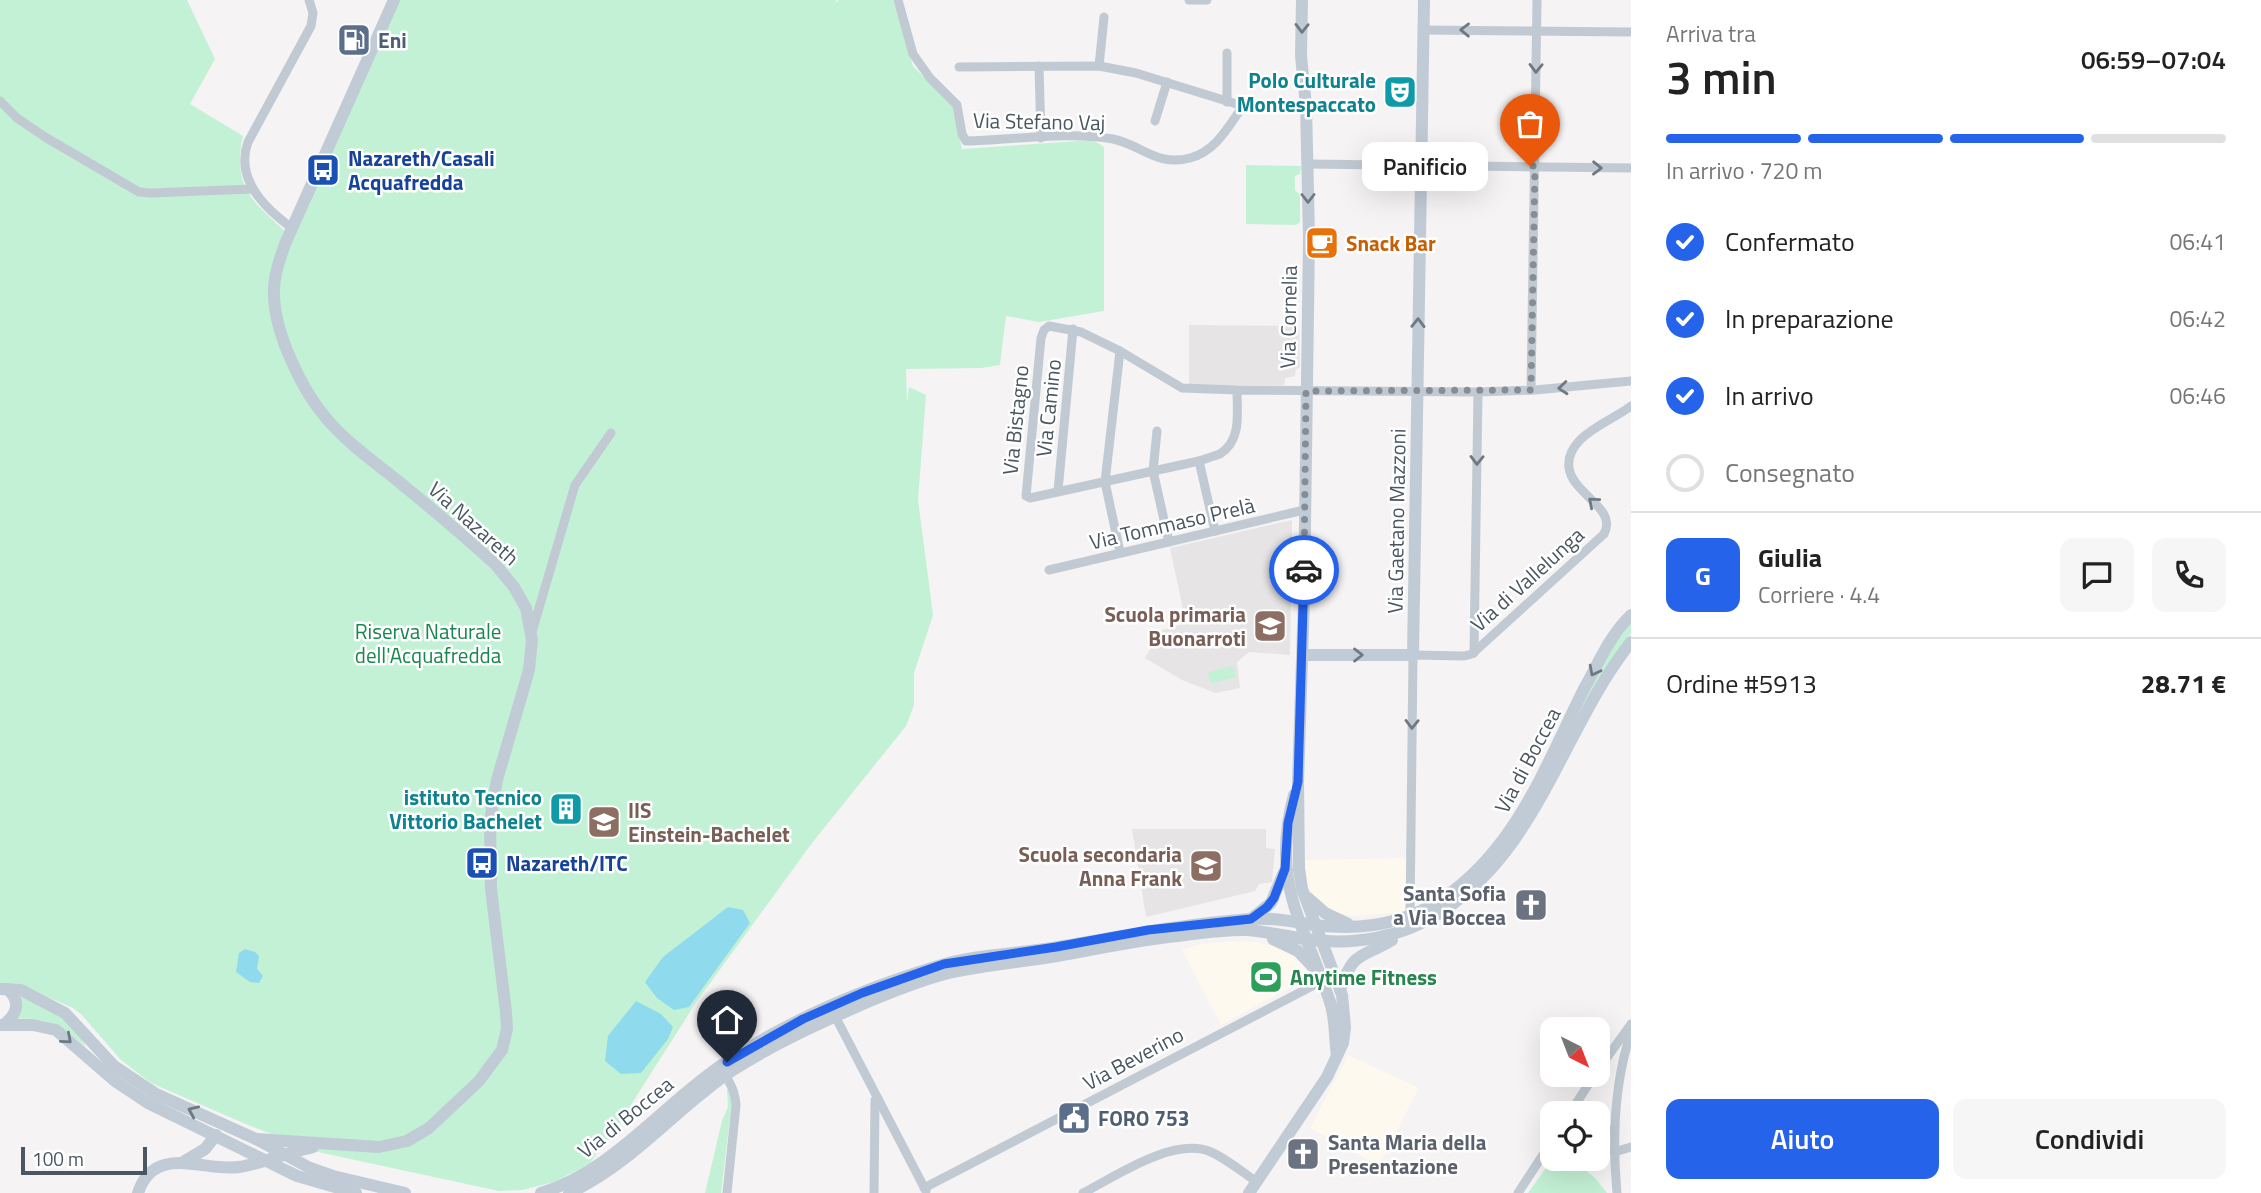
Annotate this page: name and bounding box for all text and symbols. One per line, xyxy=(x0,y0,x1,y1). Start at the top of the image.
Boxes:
text: Arriva tra xyxy=(1666,16,1756,51)
fuel station icon: Eni xyxy=(335,21,373,59)
one-way arrow xyxy=(1294,23,1310,34)
one-way arrow xyxy=(1459,23,1470,38)
place label: Eni xyxy=(378,24,407,56)
text: 06:59–07:04 xyxy=(2081,40,2226,79)
text: 3 min xyxy=(1666,42,1777,112)
one-way arrow xyxy=(1528,63,1544,74)
place label: Polo Culturale Montespaccato xyxy=(1237,64,1376,120)
theatre icon: Polo Culturale Montespaccato xyxy=(1381,73,1419,111)
pin xyxy=(1500,94,1560,166)
street label: Via Stefano Vaj xyxy=(973,104,1105,138)
icon: bag xyxy=(1511,105,1549,143)
place label: Nazareth/Casali Acquafredda xyxy=(348,142,495,198)
callout: Panificio xyxy=(1362,142,1488,190)
text: Panificio xyxy=(1383,149,1467,184)
bus stop icon: Nazareth/Casali Acquafredda xyxy=(304,151,342,189)
text: In arrivo · 720 m xyxy=(1666,153,1823,188)
one-way arrow xyxy=(1592,160,1603,175)
one-way arrow xyxy=(1300,193,1316,203)
text: Confermato xyxy=(1725,222,1855,261)
icon: check xyxy=(1666,223,1704,261)
cafe icon: Snack Bar xyxy=(1303,224,1341,262)
text: 06:41 xyxy=(2169,224,2226,259)
place label: Snack Bar xyxy=(1346,227,1436,259)
street label: Via Cornelia xyxy=(1271,265,1305,369)
text: In preparazione xyxy=(1725,299,1894,338)
icon: check xyxy=(1666,300,1704,338)
text: 06:42 xyxy=(2169,301,2226,336)
one-way arrow xyxy=(1411,318,1426,329)
street label: Via Camino xyxy=(1027,357,1069,459)
street label: Via Bistagno xyxy=(993,363,1037,477)
text: In arrivo xyxy=(1725,376,1814,415)
icon: check xyxy=(1666,377,1704,415)
text: 06:46 xyxy=(2169,378,2226,413)
one-way arrow xyxy=(1557,380,1568,395)
street label: Via Gaetano Mazzoni xyxy=(1378,428,1414,614)
text: Consegnato xyxy=(1725,453,1855,492)
one-way arrow xyxy=(1469,455,1485,466)
street label: Via Nazareth xyxy=(421,473,527,573)
street label: Via Tommaso Prelà xyxy=(1086,488,1258,558)
one-way arrow xyxy=(1588,498,1601,510)
street label: Via di Vallelunga xyxy=(1463,519,1591,639)
courier xyxy=(1269,535,1339,605)
text: Giulia xyxy=(1758,538,1822,577)
button: chat xyxy=(2060,538,2134,612)
button: phone xyxy=(2152,538,2226,612)
icon: car xyxy=(1285,551,1323,589)
text: G xyxy=(1695,556,1711,595)
text: Corriere · 4.4 xyxy=(1758,577,1880,612)
place label: Scuola primaria Buonarroti xyxy=(1104,598,1246,654)
school or university icon: Scuola primaria Buonarroti xyxy=(1251,607,1289,645)
park label: Riserva Naturale dell'Acquafredda xyxy=(355,615,502,671)
one-way arrow xyxy=(1353,647,1363,663)
one-way arrow xyxy=(1588,664,1602,676)
text: Ordine #5913 xyxy=(1666,664,1817,703)
text: 28.71 € xyxy=(2141,664,2226,703)
street label: Via di Boccea xyxy=(1486,701,1568,819)
one-way arrow xyxy=(1404,719,1420,729)
place label: istituto Tecnico Vittorio Bachelet xyxy=(389,781,542,837)
building icon: istituto Tecnico Vittorio Bachelet xyxy=(547,790,585,828)
place label: IIS Einstein-Bachelet xyxy=(628,794,790,850)
school or university icon: IIS Einstein-Bachelet xyxy=(585,803,623,841)
place label: Scuola secondaria Anna Frank xyxy=(1018,838,1182,894)
bus stop icon: Nazareth/ITC xyxy=(463,844,501,882)
place label: Nazareth/ITC xyxy=(506,847,628,879)
school or university icon: Scuola secondaria Anna Frank xyxy=(1187,847,1225,885)
place label: Santa Sofia a Via Boccea xyxy=(1393,877,1506,933)
church icon: Santa Sofia a Via Boccea xyxy=(1512,886,1550,924)
sports icon: Anytime Fitness xyxy=(1247,958,1285,996)
place label: Anytime Fitness xyxy=(1290,961,1437,993)
pin xyxy=(697,990,757,1062)
icon: home xyxy=(708,1001,746,1039)
north arrow xyxy=(1540,1017,1610,1087)
map controls xyxy=(1540,1017,1610,1171)
street label: Via Beverino xyxy=(1077,1018,1189,1098)
one-way arrow xyxy=(59,1031,72,1043)
street label: Via di Boccea xyxy=(570,1068,680,1166)
public building icon: FORO 753 xyxy=(1055,1099,1093,1137)
button: Aiuto xyxy=(1666,1099,1939,1179)
button: Condividi xyxy=(1953,1099,2226,1179)
button: locate xyxy=(1540,1101,1610,1171)
place label: FORO 753 xyxy=(1098,1102,1189,1134)
one-way arrow xyxy=(188,1105,201,1119)
place label: Santa Maria della Presentazione xyxy=(1328,1126,1487,1182)
church icon: Santa Maria della Presentazione xyxy=(1284,1135,1322,1173)
scale bar xyxy=(21,1144,147,1176)
text: 100 m xyxy=(32,1144,84,1173)

